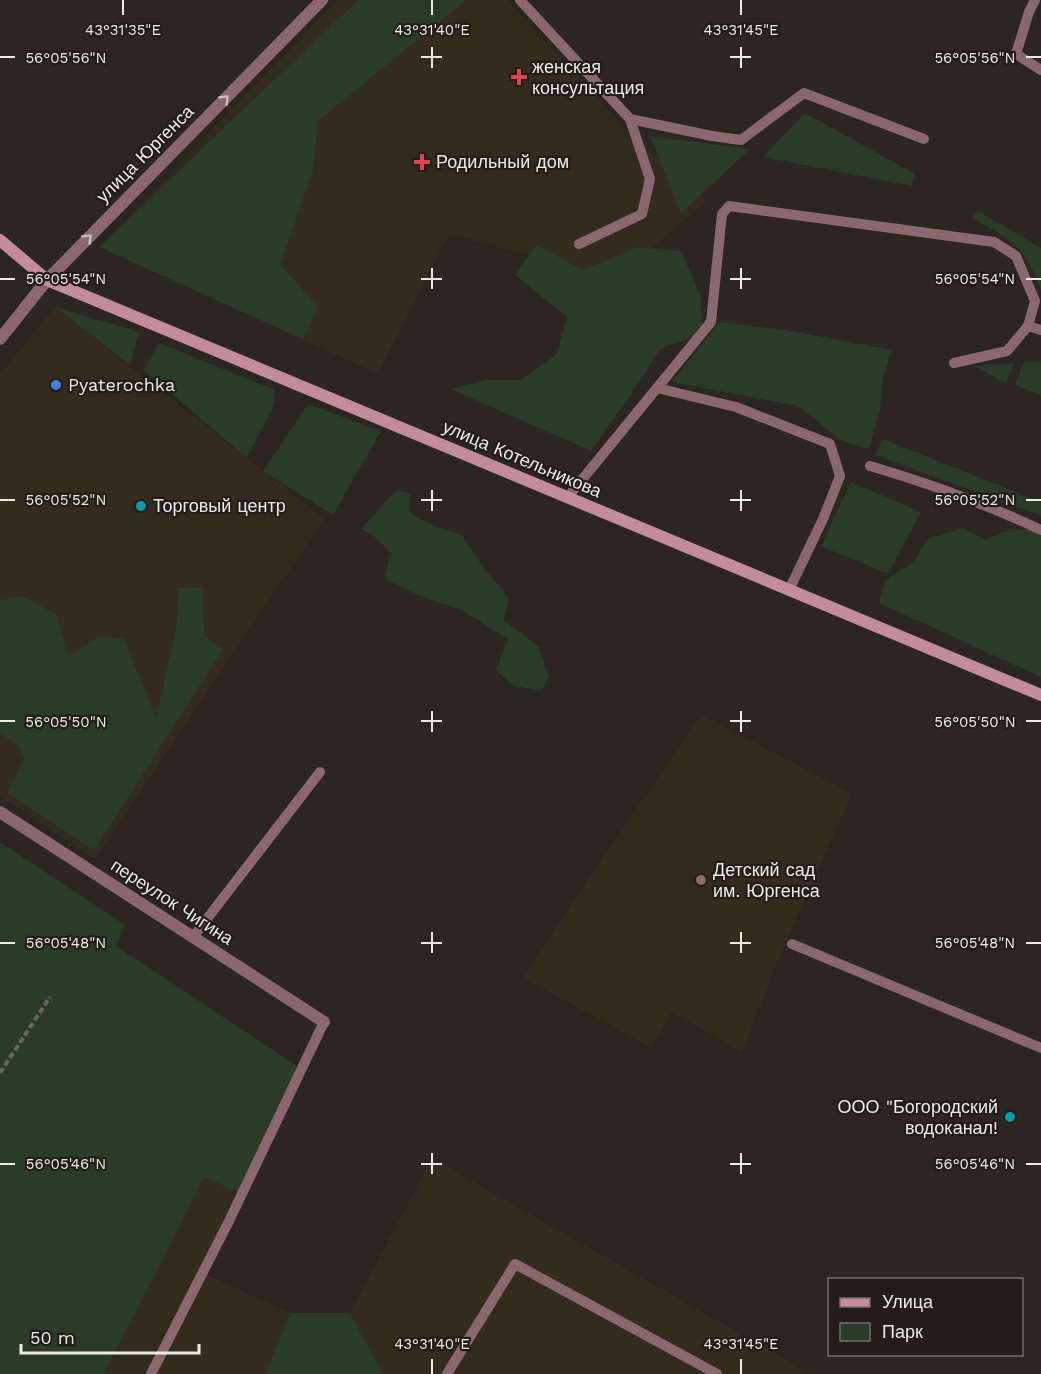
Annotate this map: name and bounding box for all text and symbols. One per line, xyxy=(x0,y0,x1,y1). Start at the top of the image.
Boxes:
text: 43°31'35"E xyxy=(85,21,161,39)
text: 43°31'40"E xyxy=(394,21,470,39)
text: 43°31'45"E xyxy=(703,21,779,39)
text: 56°05'56"N xyxy=(25,49,107,67)
text: 56°05'56"N xyxy=(934,49,1016,67)
place label: женская консультация xyxy=(532,56,644,98)
marker: женская консультация xyxy=(510,68,528,86)
one-way arrow xyxy=(217,96,228,107)
street label: улица Юргенса xyxy=(92,100,198,207)
place label: Родильный дом xyxy=(436,151,569,172)
marker: Родильный дом xyxy=(413,153,431,171)
one-way arrow xyxy=(81,235,92,245)
text: 56°05'54"N xyxy=(26,270,106,288)
text: 56°05'54"N xyxy=(935,270,1015,288)
place label: Pyaterochka xyxy=(68,374,175,395)
marker: Pyaterochka xyxy=(49,378,63,392)
street label: улица Котельникова xyxy=(440,416,606,502)
text: 56°05'52"N xyxy=(26,491,106,509)
text: 56°05'52"N xyxy=(935,491,1015,509)
place label: Торговый центр xyxy=(153,495,286,516)
marker: Торговый центр xyxy=(134,499,148,513)
text: 56°05'50"N xyxy=(25,713,107,731)
text: 56°05'50"N xyxy=(934,713,1016,731)
street label: переулок Чигина xyxy=(107,854,238,949)
place label: Детский сад им. Юргенса xyxy=(713,859,821,901)
marker: Детский сад им. Юргенса xyxy=(694,873,708,887)
text: 56°05'48"N xyxy=(26,934,106,952)
text: 56°05'48"N xyxy=(935,934,1015,952)
place label: ООО "Богородский водоканал! xyxy=(837,1096,998,1138)
marker: ООО "Богородский водоканал! xyxy=(1003,1110,1017,1124)
text: 56°05'46"N xyxy=(26,1155,106,1173)
text: 56°05'46"N xyxy=(935,1155,1015,1173)
legend xyxy=(828,1278,1023,1356)
text: Улица xyxy=(882,1291,934,1312)
scale bar xyxy=(21,1317,200,1355)
text: Парк xyxy=(882,1321,923,1342)
text: 50 m xyxy=(30,1327,75,1348)
text: 43°31'40"E xyxy=(394,1335,470,1353)
text: 43°31'45"E xyxy=(703,1335,779,1353)

